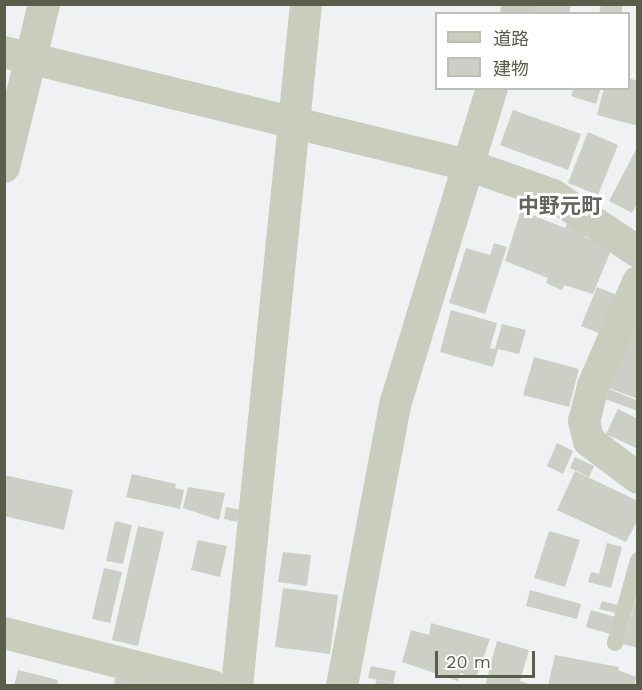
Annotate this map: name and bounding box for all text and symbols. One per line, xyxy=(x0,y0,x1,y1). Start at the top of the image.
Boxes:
legend xyxy=(435,12,630,90)
text: 道路 xyxy=(493,28,529,49)
text: 建物 xyxy=(493,58,529,79)
district label: 中野元町 xyxy=(518,193,602,219)
scale bar xyxy=(438,639,538,677)
text: 20 m xyxy=(446,651,491,672)

